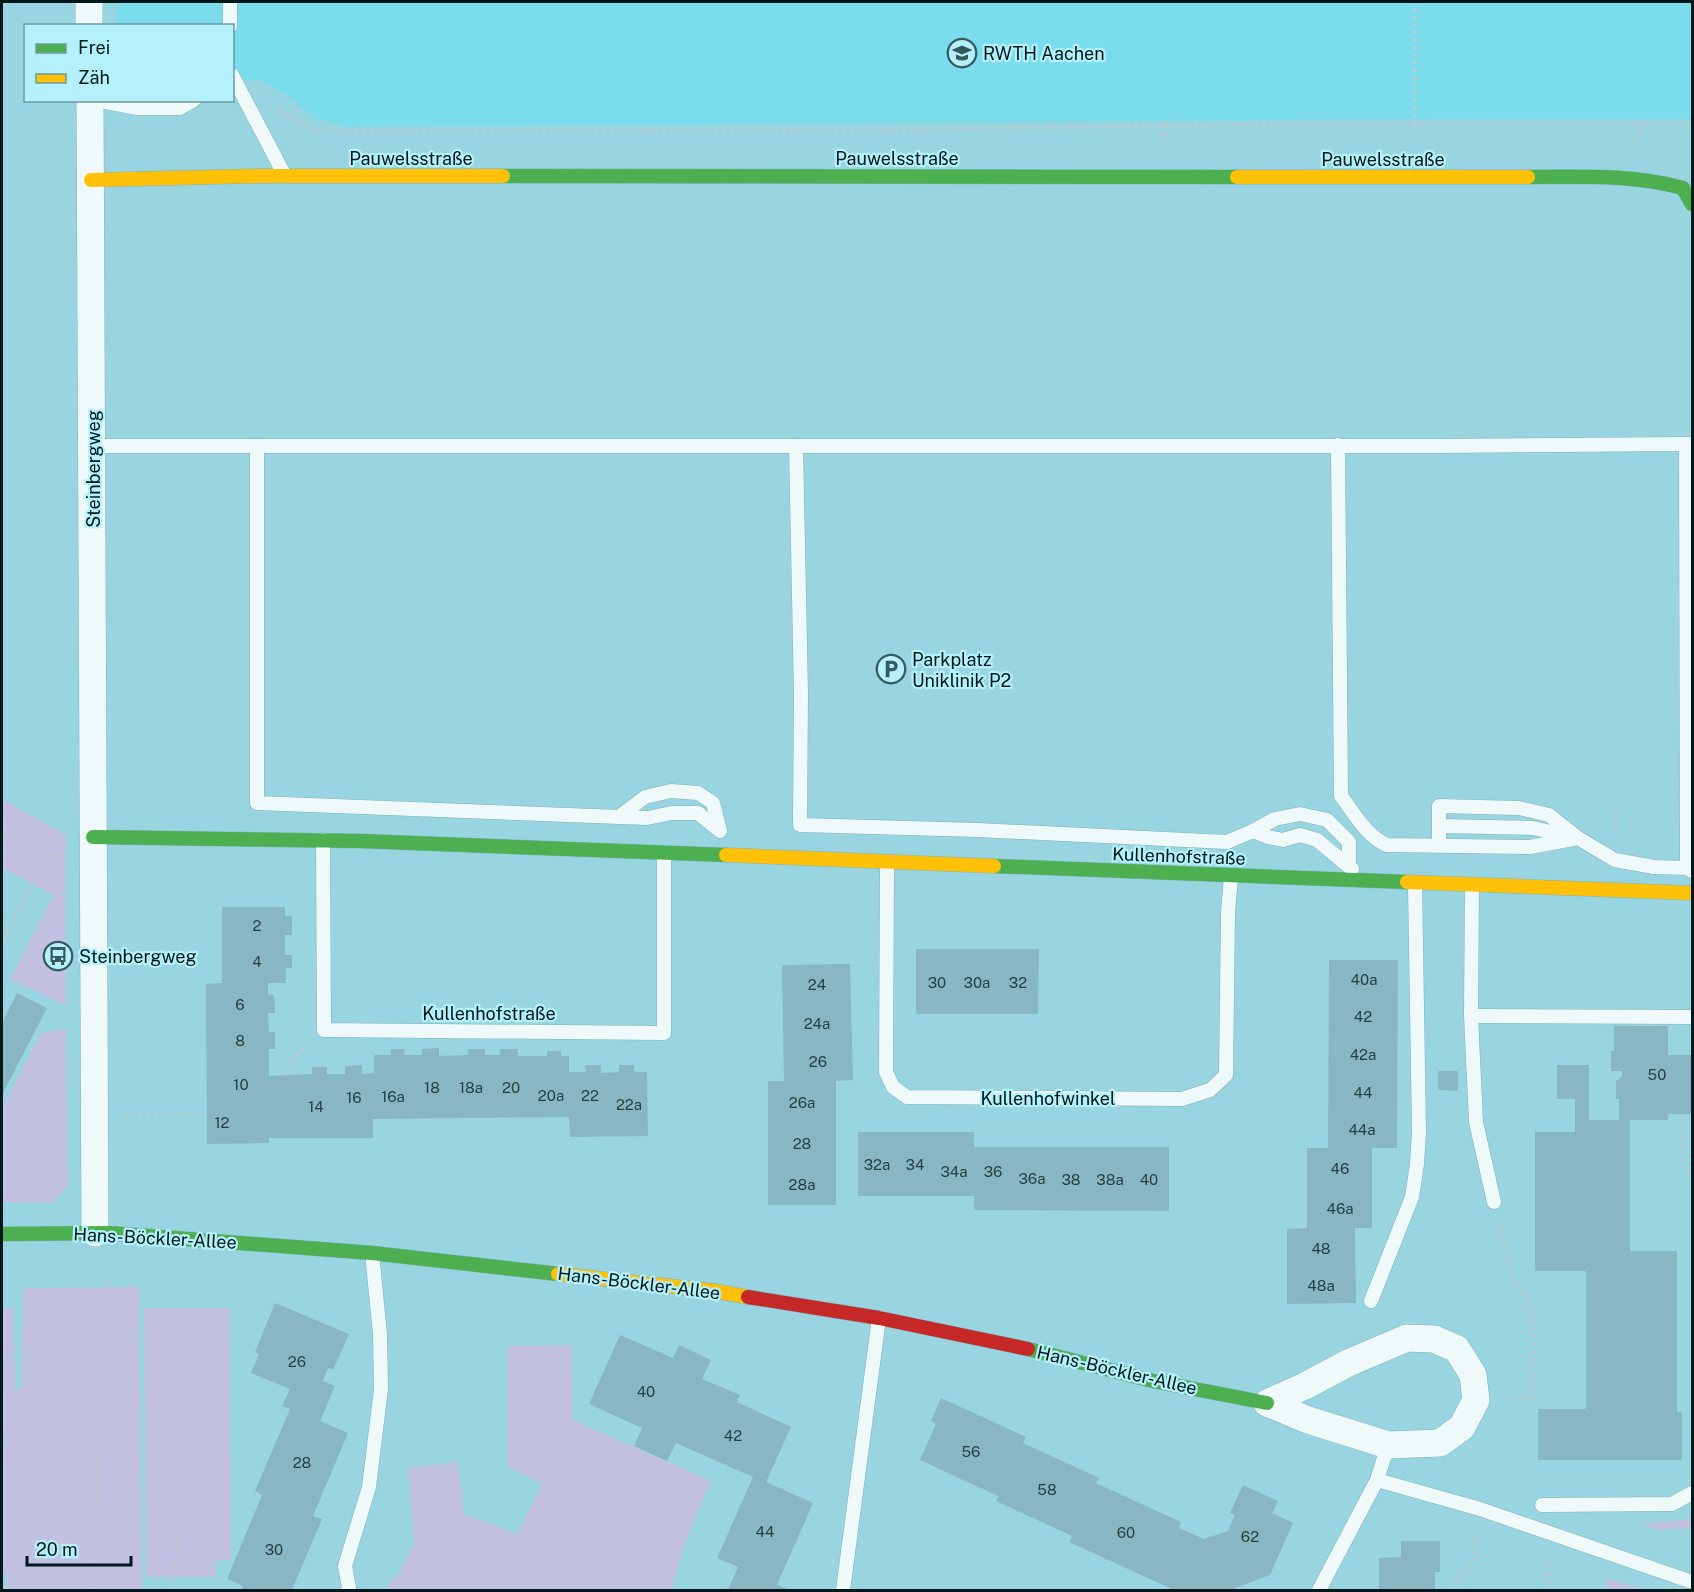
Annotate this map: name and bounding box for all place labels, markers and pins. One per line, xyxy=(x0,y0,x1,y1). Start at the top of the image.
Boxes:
school or university icon: RWTH Aachen xyxy=(946,37,978,69)
place label: RWTH Aachen xyxy=(983,43,1105,64)
place label: Parkplatz Uniklinik P2 xyxy=(912,649,1011,691)
parking icon: Parkplatz Uniklinik P2 xyxy=(875,653,907,685)
bus stop icon: Steinbergweg xyxy=(42,940,74,972)
place label: Steinbergweg xyxy=(79,946,197,967)

